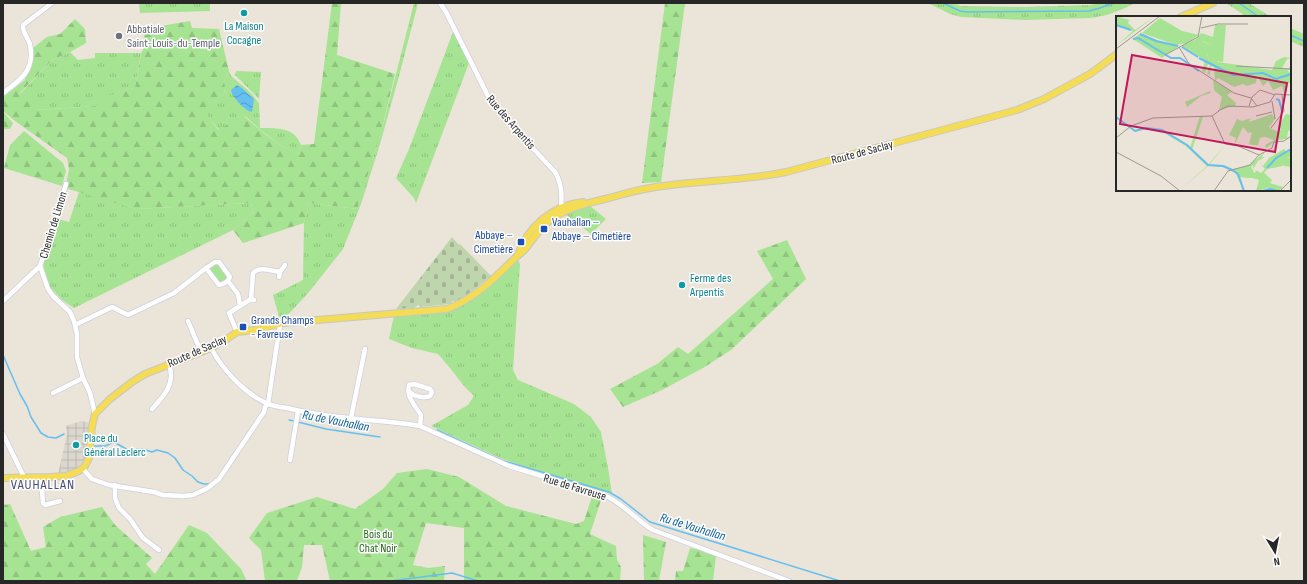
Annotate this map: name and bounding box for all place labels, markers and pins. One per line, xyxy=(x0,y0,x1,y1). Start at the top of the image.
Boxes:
marker: La Maison Cocagne xyxy=(239,8,249,18)
place label: La Maison Cocagne xyxy=(224,19,264,48)
place label: Abbatiale Saint-Louis-du-Temple xyxy=(126,22,220,51)
marker: Abbatiale Saint-Louis-du-Temple xyxy=(114,31,124,41)
place label: Vauhallan – Abbaye – Cimetière xyxy=(551,215,631,244)
marker: Vauhallan – Abbaye – Cimetière xyxy=(539,224,549,234)
place label: Abbaye – Cimetière xyxy=(474,228,513,257)
marker: Abbaye – Cimetière xyxy=(516,237,526,247)
place label: Ferme des Arpentis xyxy=(689,271,731,300)
marker: Ferme des Arpentis xyxy=(677,280,687,290)
place label: Grands Champs - Favreuse xyxy=(251,313,314,342)
marker: Grands Champs - Favreuse xyxy=(238,322,248,332)
place label: Place du Général Leclerc xyxy=(84,431,146,460)
marker: Place du Général Leclerc xyxy=(71,440,81,450)

